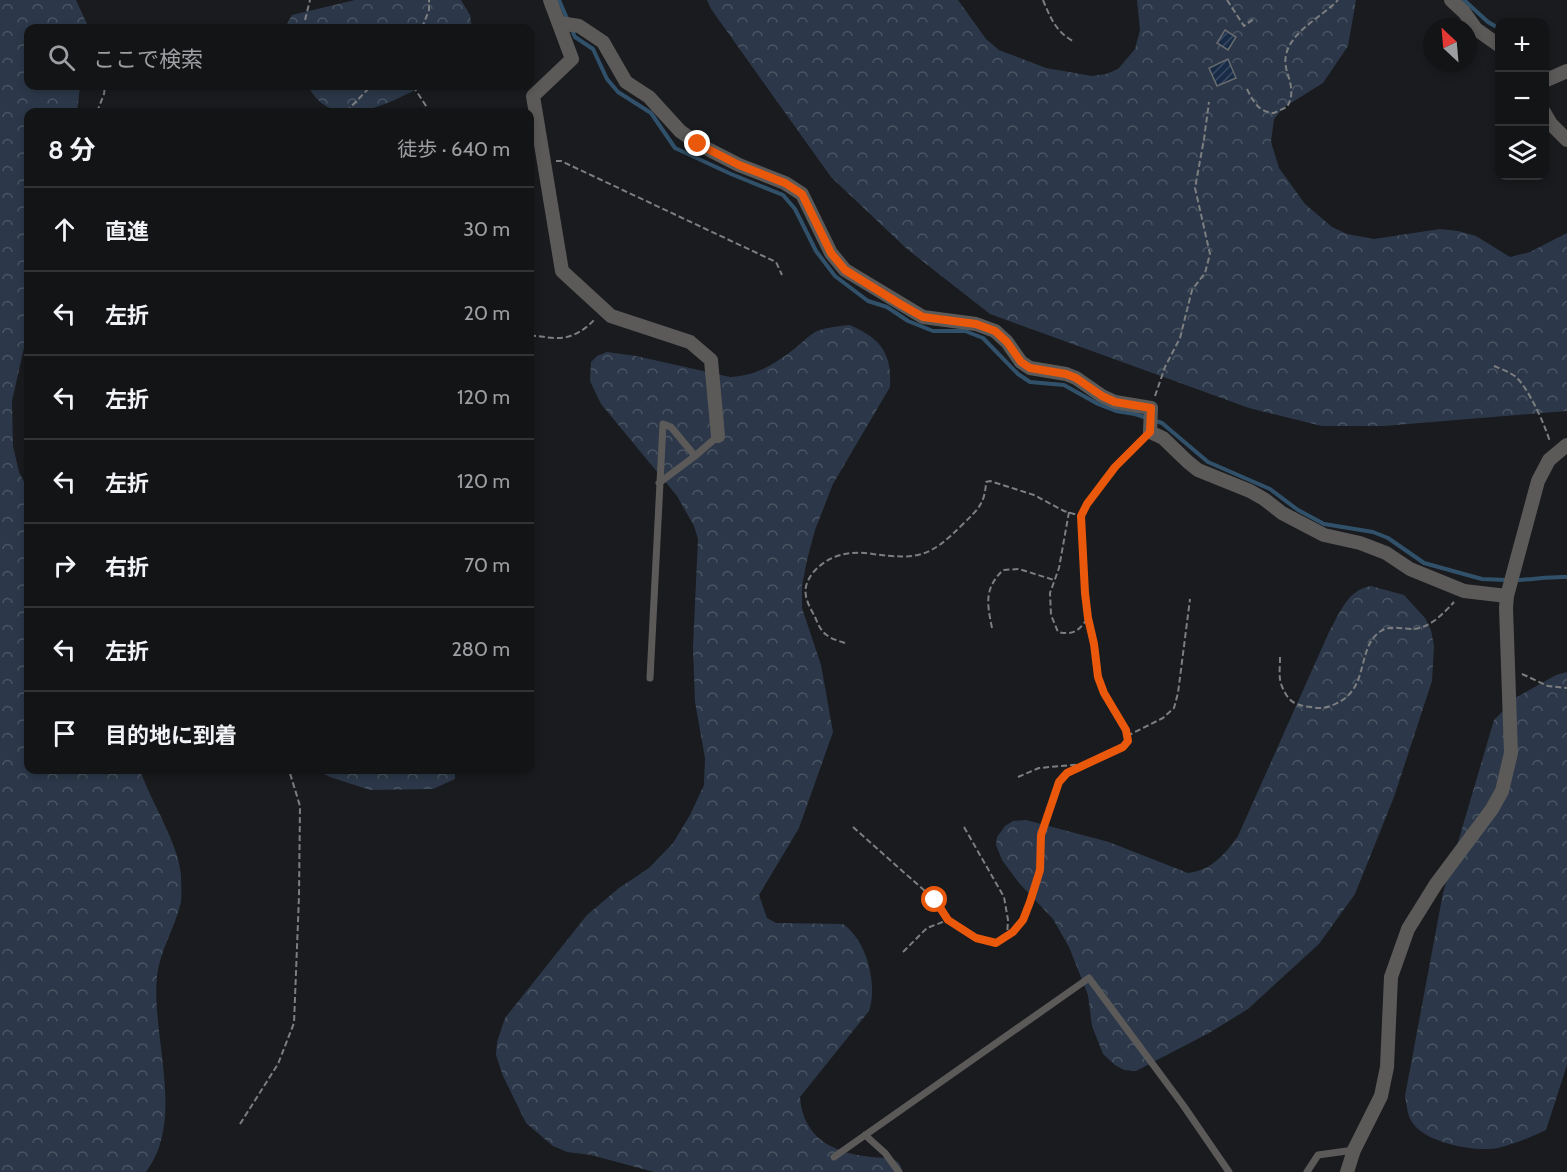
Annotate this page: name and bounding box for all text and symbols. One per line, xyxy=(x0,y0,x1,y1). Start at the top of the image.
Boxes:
north arrow xyxy=(1423,18,1477,72)
map controls xyxy=(1495,18,1549,180)
button: + xyxy=(1495,18,1549,72)
search box xyxy=(24,24,534,90)
icon: search xyxy=(45,41,78,74)
text: ここで検索 xyxy=(93,46,203,73)
button: − xyxy=(1495,72,1549,126)
button: layers xyxy=(1495,126,1549,180)
route end xyxy=(684,130,710,156)
text: 8 分 xyxy=(48,134,96,166)
text: 徒歩 · 640 m xyxy=(397,137,510,161)
icon: ahead xyxy=(48,213,81,246)
text: 30 m xyxy=(463,217,510,241)
text: 直進 xyxy=(105,218,149,245)
icon: left xyxy=(48,297,81,330)
text: 20 m xyxy=(464,301,510,325)
text: 左折 xyxy=(105,302,149,329)
icon: left xyxy=(48,381,81,414)
text: 120 m xyxy=(457,385,510,409)
text: 左折 xyxy=(105,386,149,413)
icon: left xyxy=(48,465,81,498)
text: 120 m xyxy=(457,469,510,493)
text: 左折 xyxy=(105,470,149,497)
icon: right xyxy=(48,549,81,582)
text: 70 m xyxy=(464,553,510,577)
text: 右折 xyxy=(105,554,149,581)
icon: left xyxy=(48,633,81,666)
text: 280 m xyxy=(451,637,510,661)
text: 左折 xyxy=(105,638,149,665)
icon: arrive xyxy=(48,717,81,750)
text: 目的地に到着 xyxy=(105,722,237,749)
route start xyxy=(921,886,947,912)

